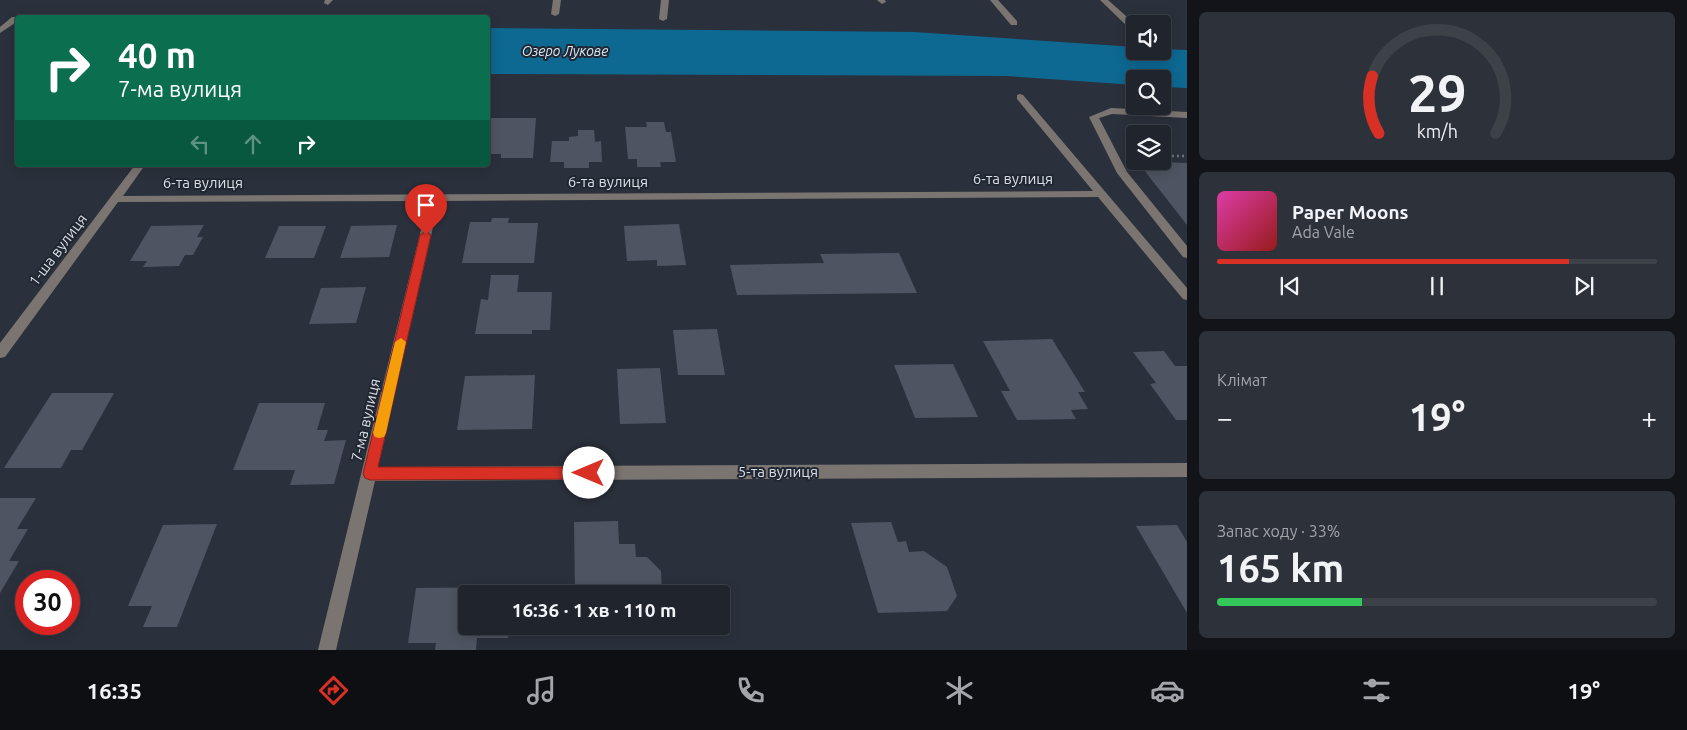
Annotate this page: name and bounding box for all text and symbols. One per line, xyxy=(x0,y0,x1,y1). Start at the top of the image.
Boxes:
map controls xyxy=(1126,15,1171,170)
button: sound xyxy=(1126,15,1171,60)
icon: right xyxy=(35,35,100,100)
text: 40 m xyxy=(118,35,196,75)
water label: Озеро Лукове xyxy=(522,43,608,59)
text: 29 xyxy=(1408,64,1466,122)
button: search xyxy=(1126,70,1171,115)
text: 7-ма вулиця xyxy=(118,76,242,101)
text: km/h xyxy=(1416,121,1458,141)
button: layers xyxy=(1126,125,1171,170)
icon: left xyxy=(186,130,214,158)
icon: ahead xyxy=(239,130,267,158)
icon: right xyxy=(292,130,320,158)
street label: 6-та вулиця xyxy=(973,170,1053,187)
street label: 6-та вулиця xyxy=(568,173,648,190)
street label: 6-та вулиця xyxy=(163,174,243,191)
pin xyxy=(405,184,447,235)
icon: arrive xyxy=(412,191,440,219)
text: Paper Moons xyxy=(1292,201,1409,223)
street label: 1-ша вулиця xyxy=(25,210,90,289)
text: Ada Vale xyxy=(1292,223,1355,241)
icon: previous xyxy=(1276,272,1304,300)
icon: pause xyxy=(1423,272,1451,300)
icon: next xyxy=(1570,272,1598,300)
text: Клімат xyxy=(1217,371,1267,389)
street label: 7-ма вулиця xyxy=(348,377,383,463)
text: 19° xyxy=(1409,396,1465,438)
text: − xyxy=(1217,402,1233,433)
text: + xyxy=(1641,402,1657,433)
position arrow xyxy=(562,446,614,498)
street label: 5-та вулиця xyxy=(738,463,818,480)
text: Запас ходу · 33% xyxy=(1217,522,1340,540)
text: 165 km xyxy=(1217,547,1344,589)
speed limit sign: 30 xyxy=(15,570,80,635)
text: 16:36 · 1 хв · 110 m xyxy=(512,599,676,621)
icon: directions xyxy=(316,673,351,708)
icon: music xyxy=(524,673,559,708)
icon: phone xyxy=(733,673,768,708)
icon: climate xyxy=(942,673,977,708)
icon: car xyxy=(1150,673,1185,708)
icon: filters xyxy=(1359,673,1394,708)
text: 16:35 xyxy=(87,678,142,703)
text: 19° xyxy=(1567,678,1600,703)

